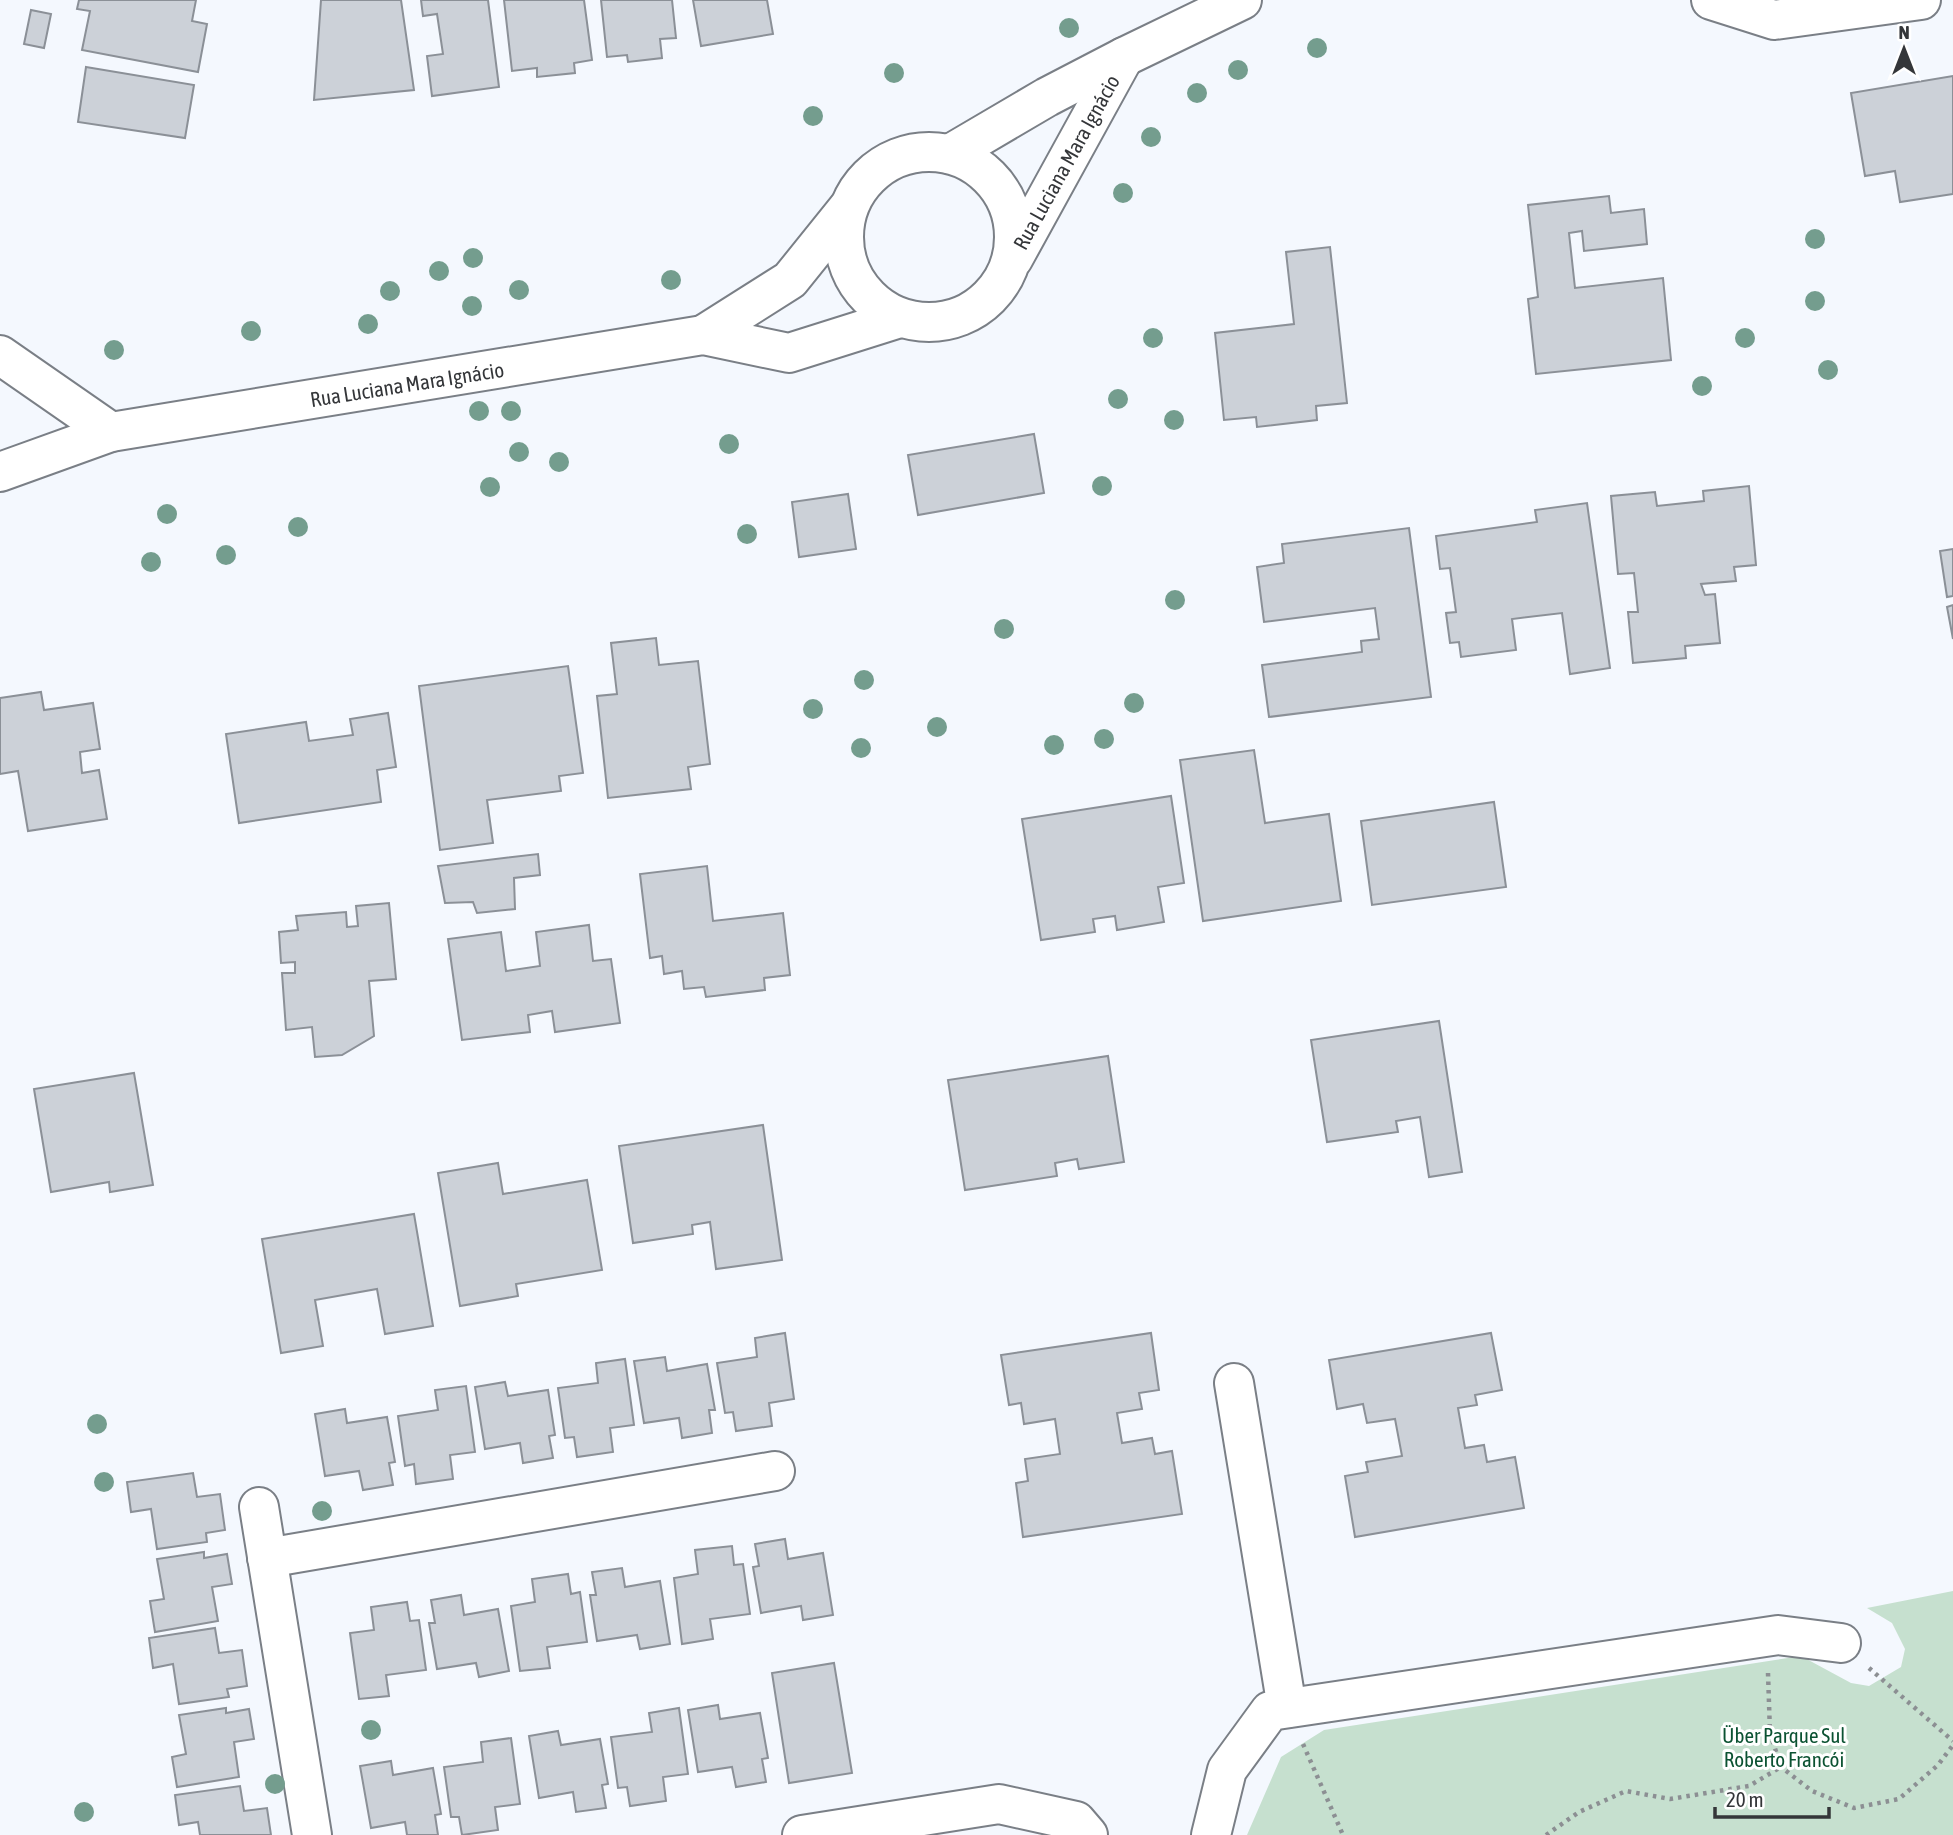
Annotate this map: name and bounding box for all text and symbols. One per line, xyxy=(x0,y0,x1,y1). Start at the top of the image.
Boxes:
north arrow xyxy=(1869,14,1939,84)
text: N xyxy=(1898,21,1910,43)
street label: Rua Luciana Mara Ignácio xyxy=(1008,71,1124,253)
street label: Rua Luciana Mara Ignácio xyxy=(308,357,506,411)
park label: Über Parque Sul Roberto Francói xyxy=(1722,1723,1846,1771)
scale bar xyxy=(1715,1776,1829,1820)
text: 20 m xyxy=(1726,1787,1764,1811)

